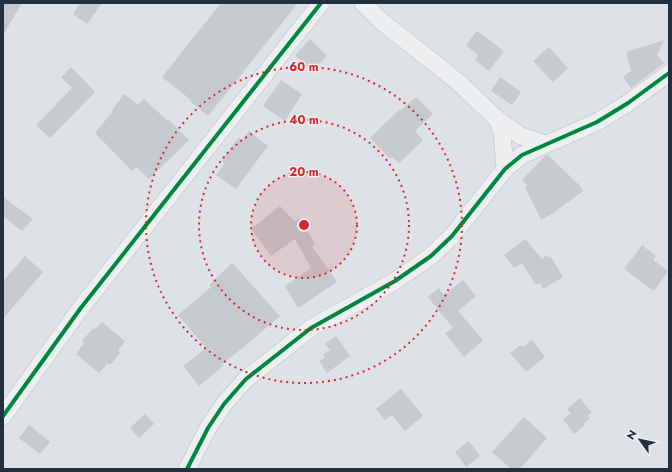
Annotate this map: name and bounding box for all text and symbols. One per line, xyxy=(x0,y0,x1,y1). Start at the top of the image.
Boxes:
text: 60 m xyxy=(289,58,319,76)
text: 40 m xyxy=(289,111,319,129)
text: 20 m xyxy=(289,163,319,181)
centre of rings xyxy=(297,218,311,232)
north arrow xyxy=(620,420,660,460)
text: N xyxy=(623,427,641,443)

